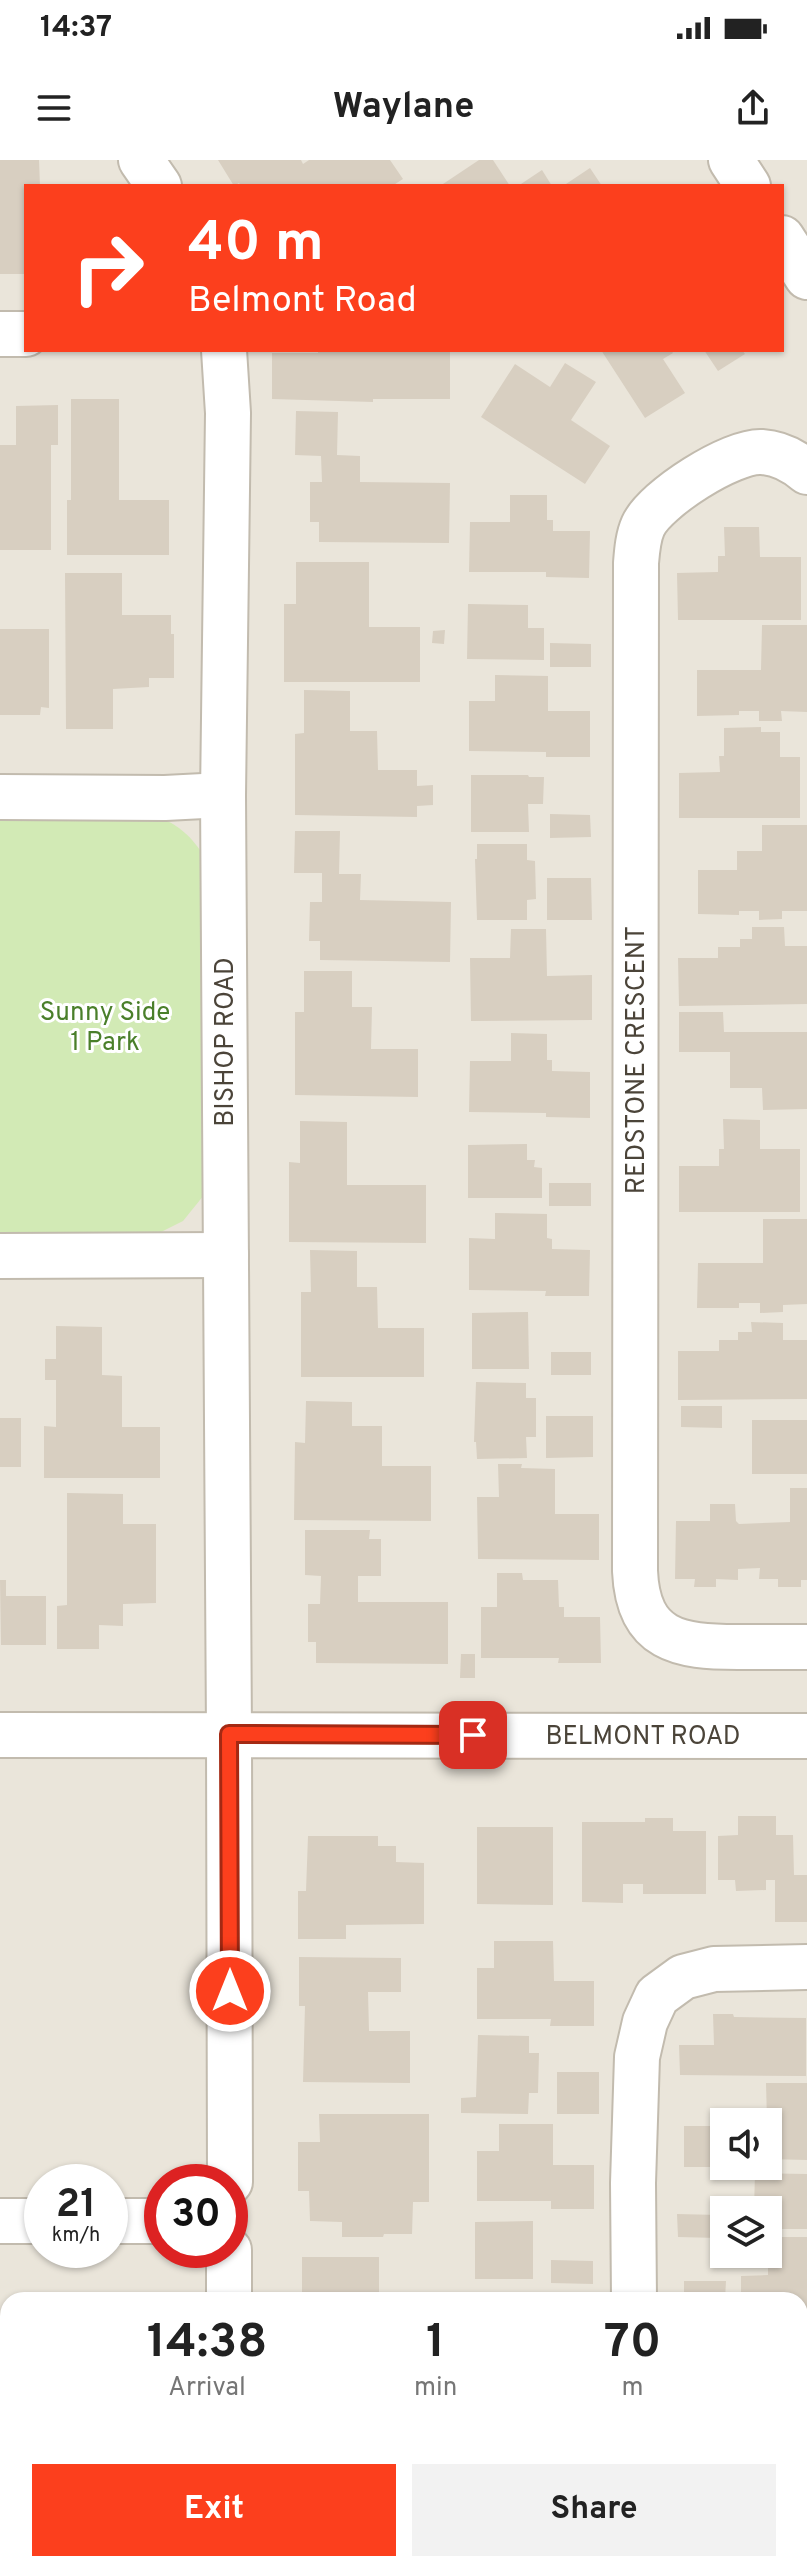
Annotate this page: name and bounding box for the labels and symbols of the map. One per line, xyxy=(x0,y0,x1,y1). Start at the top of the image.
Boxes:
street label: REDSTONE CRESCENT xyxy=(621,926,654,1194)
street label: BISHOP ROAD xyxy=(210,957,243,1127)
park label: Sunny Side 1 Park xyxy=(40,997,170,1060)
pin xyxy=(439,1701,507,1769)
street label: BELMONT ROAD xyxy=(545,1721,741,1754)
position arrow xyxy=(188,1949,272,2033)
speed limit sign: 30 xyxy=(144,2164,248,2268)

